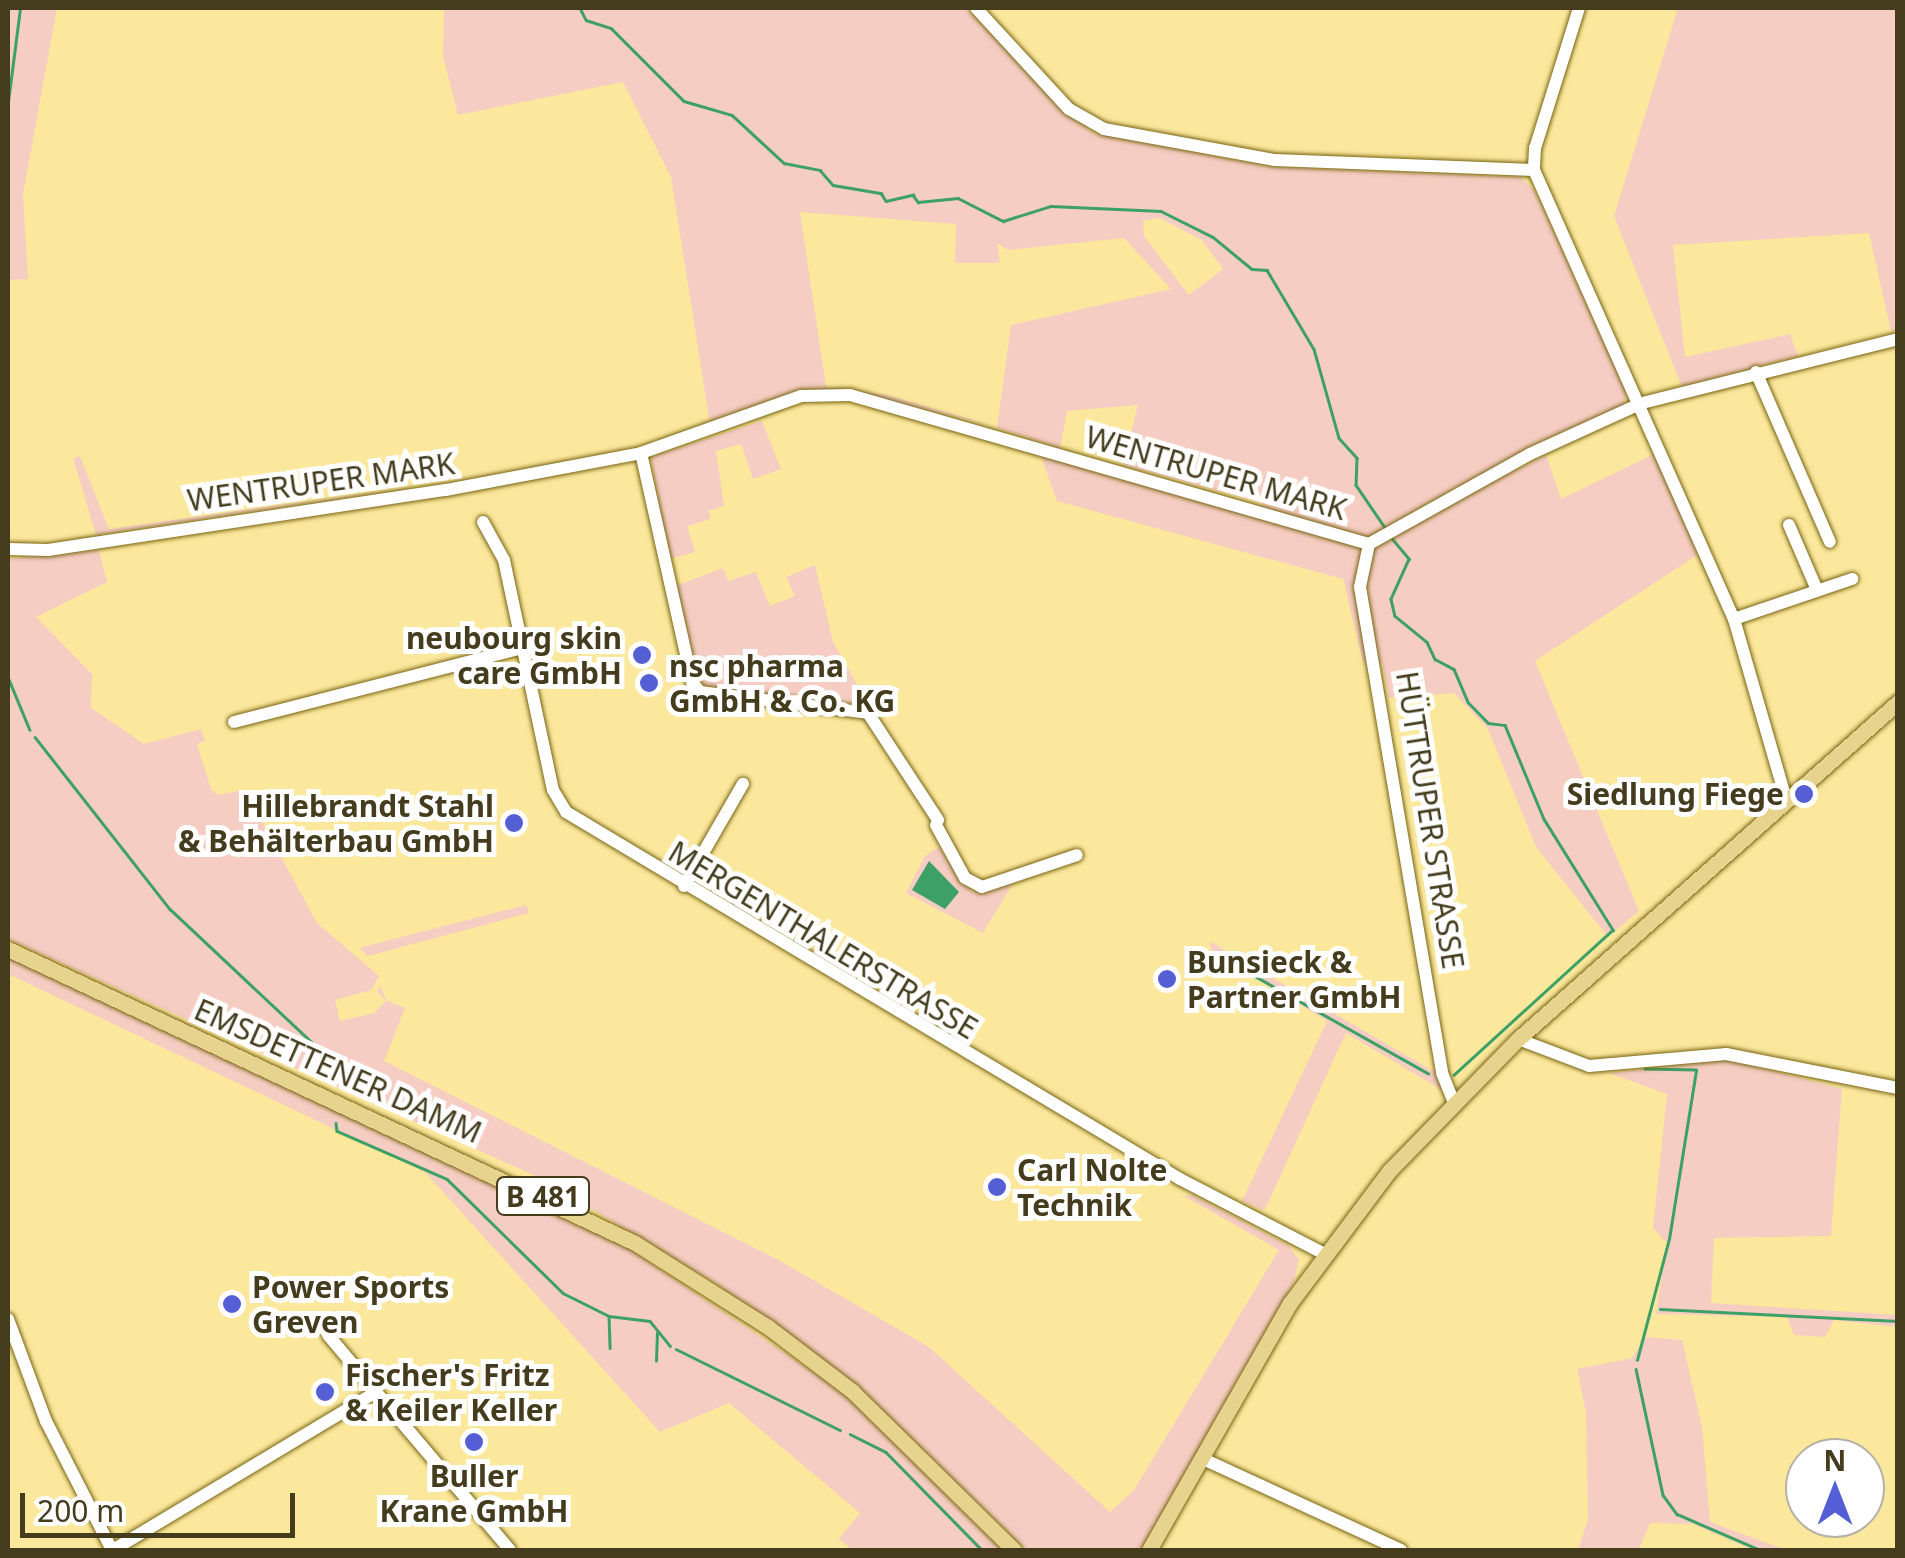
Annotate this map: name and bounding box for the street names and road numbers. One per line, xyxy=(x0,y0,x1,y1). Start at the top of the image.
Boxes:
street label: WENTRUPER MARK xyxy=(1081,419,1351,527)
street label: WENTRUPER MARK xyxy=(185,445,457,519)
street label: HÜTTRUPER STRASSE xyxy=(1389,669,1471,971)
street label: MERGENTHALERSTRASSE xyxy=(662,834,984,1046)
street label: EMSDETTENER DAMM xyxy=(189,991,487,1151)
road number: B 481 xyxy=(496,1173,590,1219)

